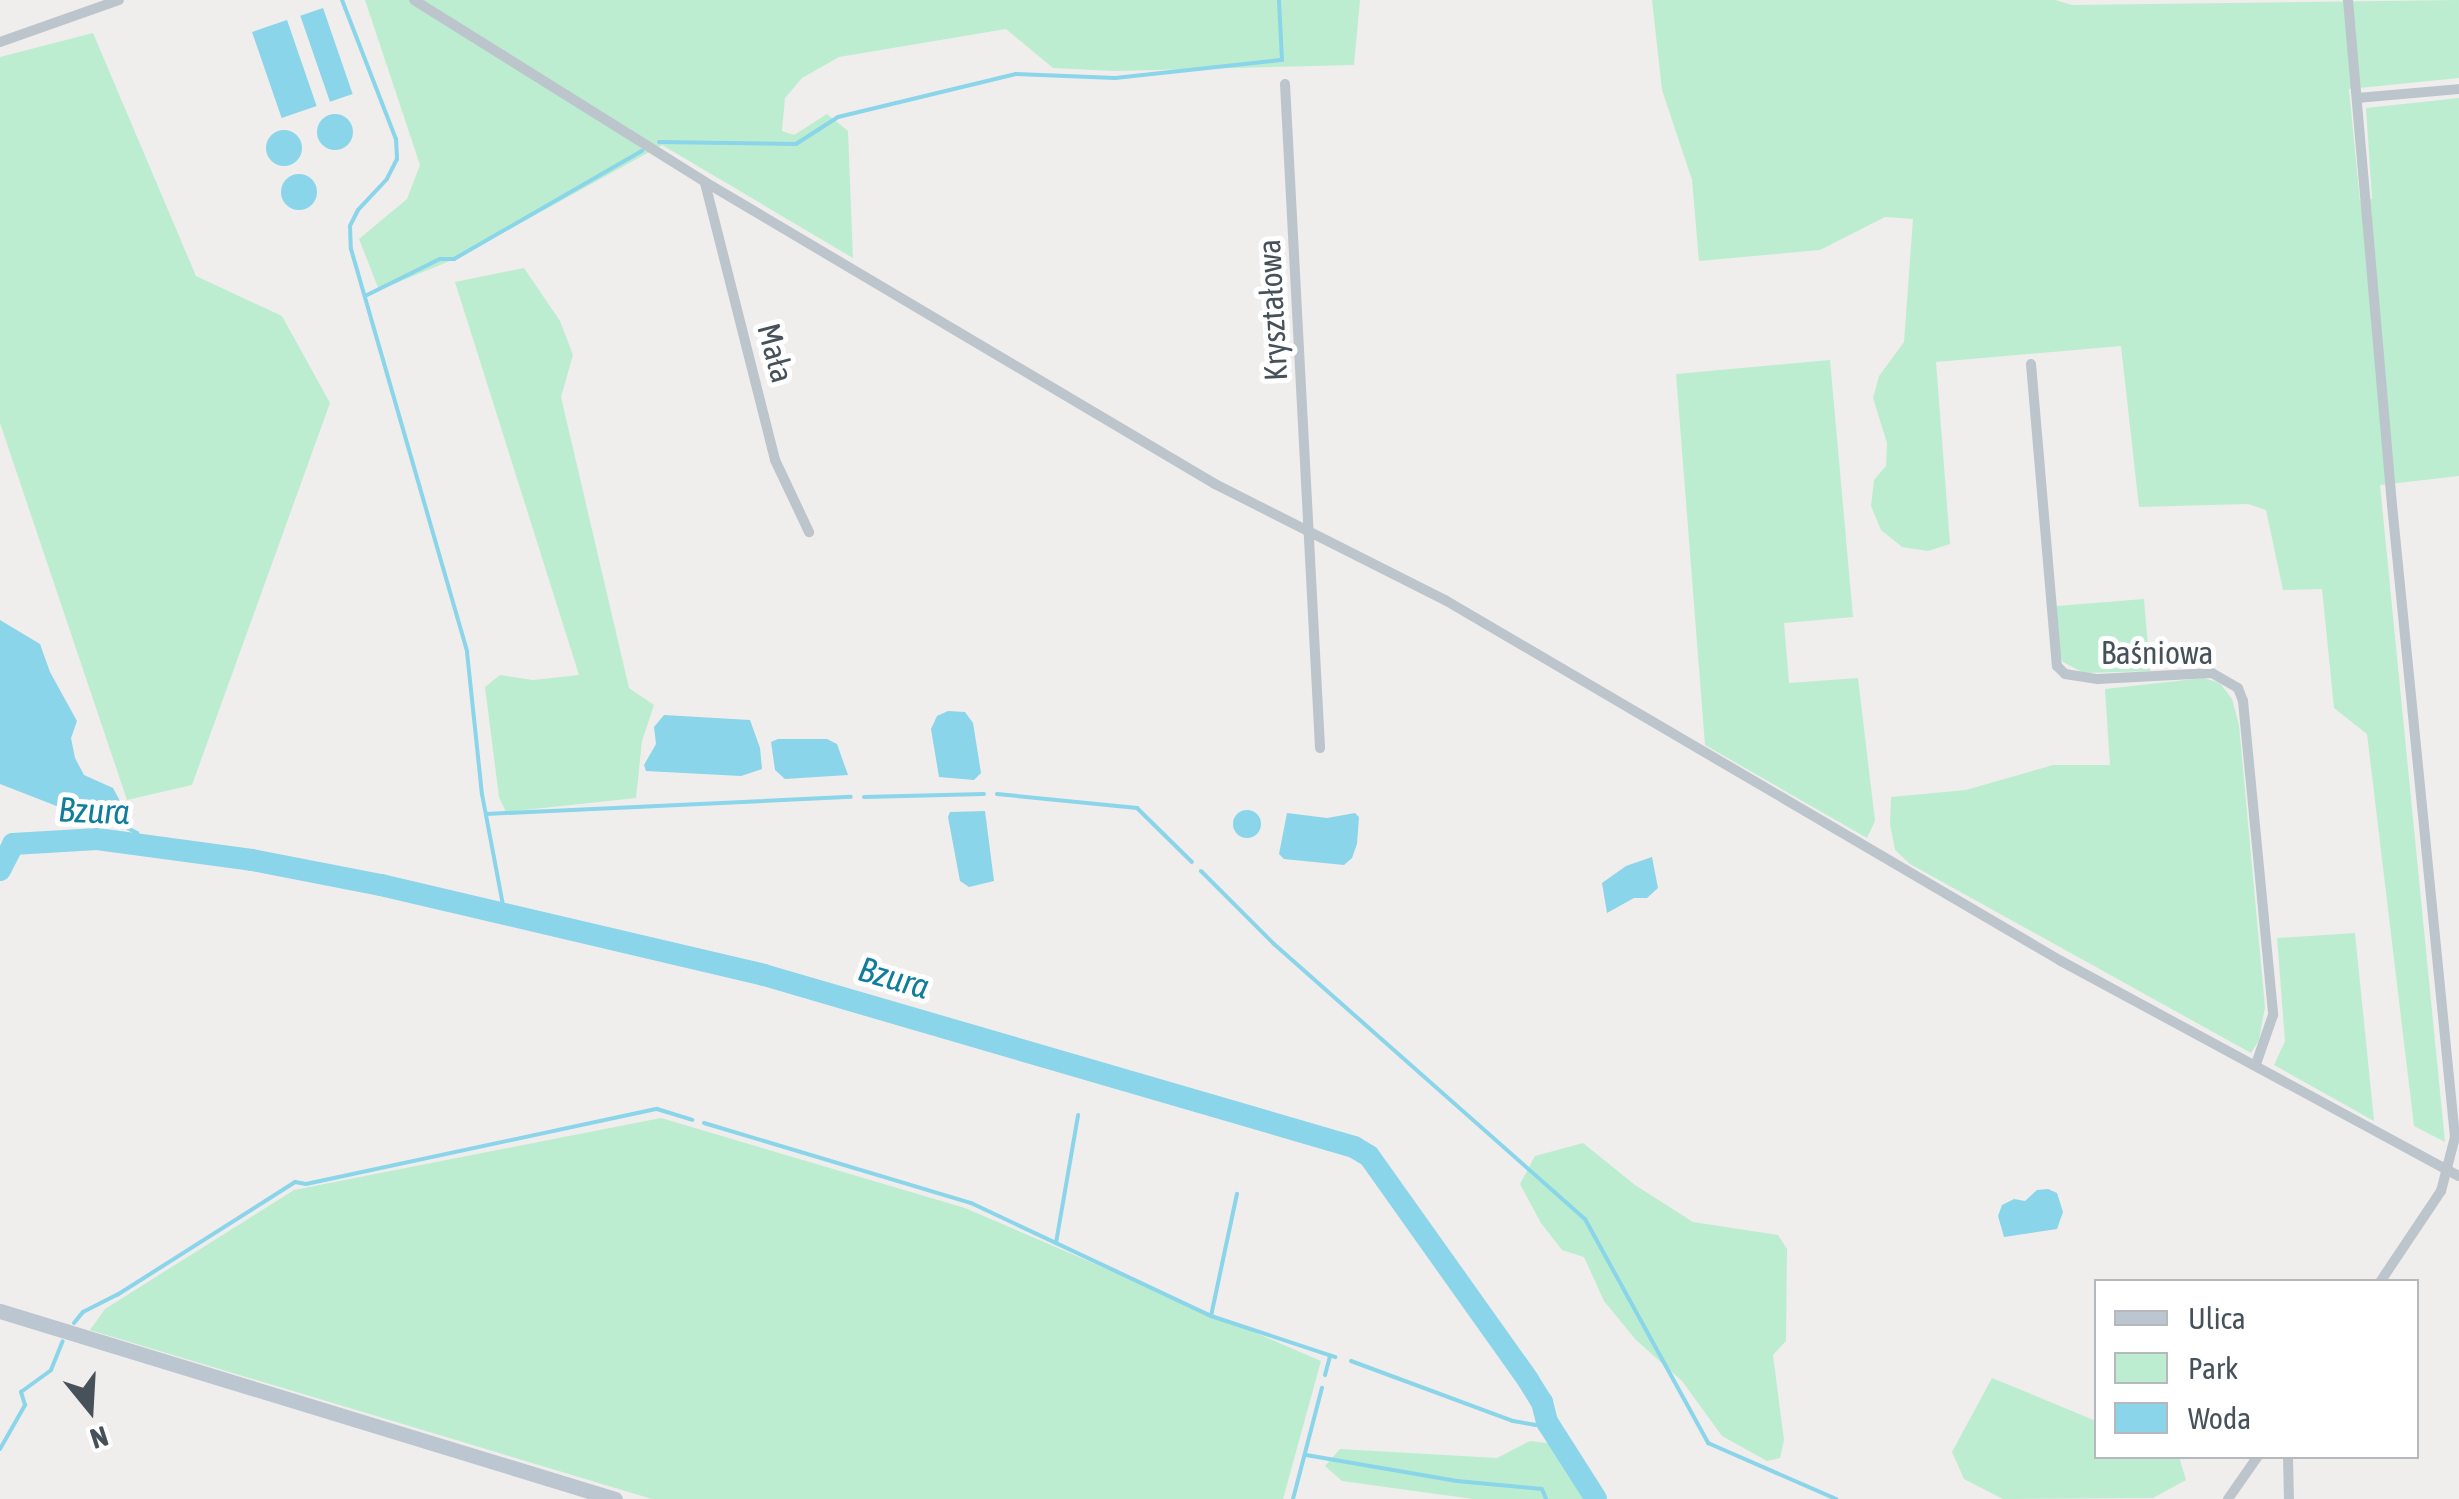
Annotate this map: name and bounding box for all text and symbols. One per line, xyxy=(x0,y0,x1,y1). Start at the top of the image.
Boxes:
street label: Kryształowa xyxy=(1250,238,1296,382)
street label: Mała xyxy=(749,319,801,387)
street label: Baśniowa xyxy=(2101,634,2213,672)
water label: Bzura xyxy=(57,788,131,832)
water label: Bzura xyxy=(854,947,934,1007)
legend xyxy=(2094,1279,2419,1459)
text: Ulica xyxy=(2188,1301,2246,1335)
text: Park xyxy=(2188,1351,2238,1385)
north arrow xyxy=(40,1359,140,1459)
text: Woda xyxy=(2188,1401,2251,1435)
text: N xyxy=(86,1420,112,1455)

